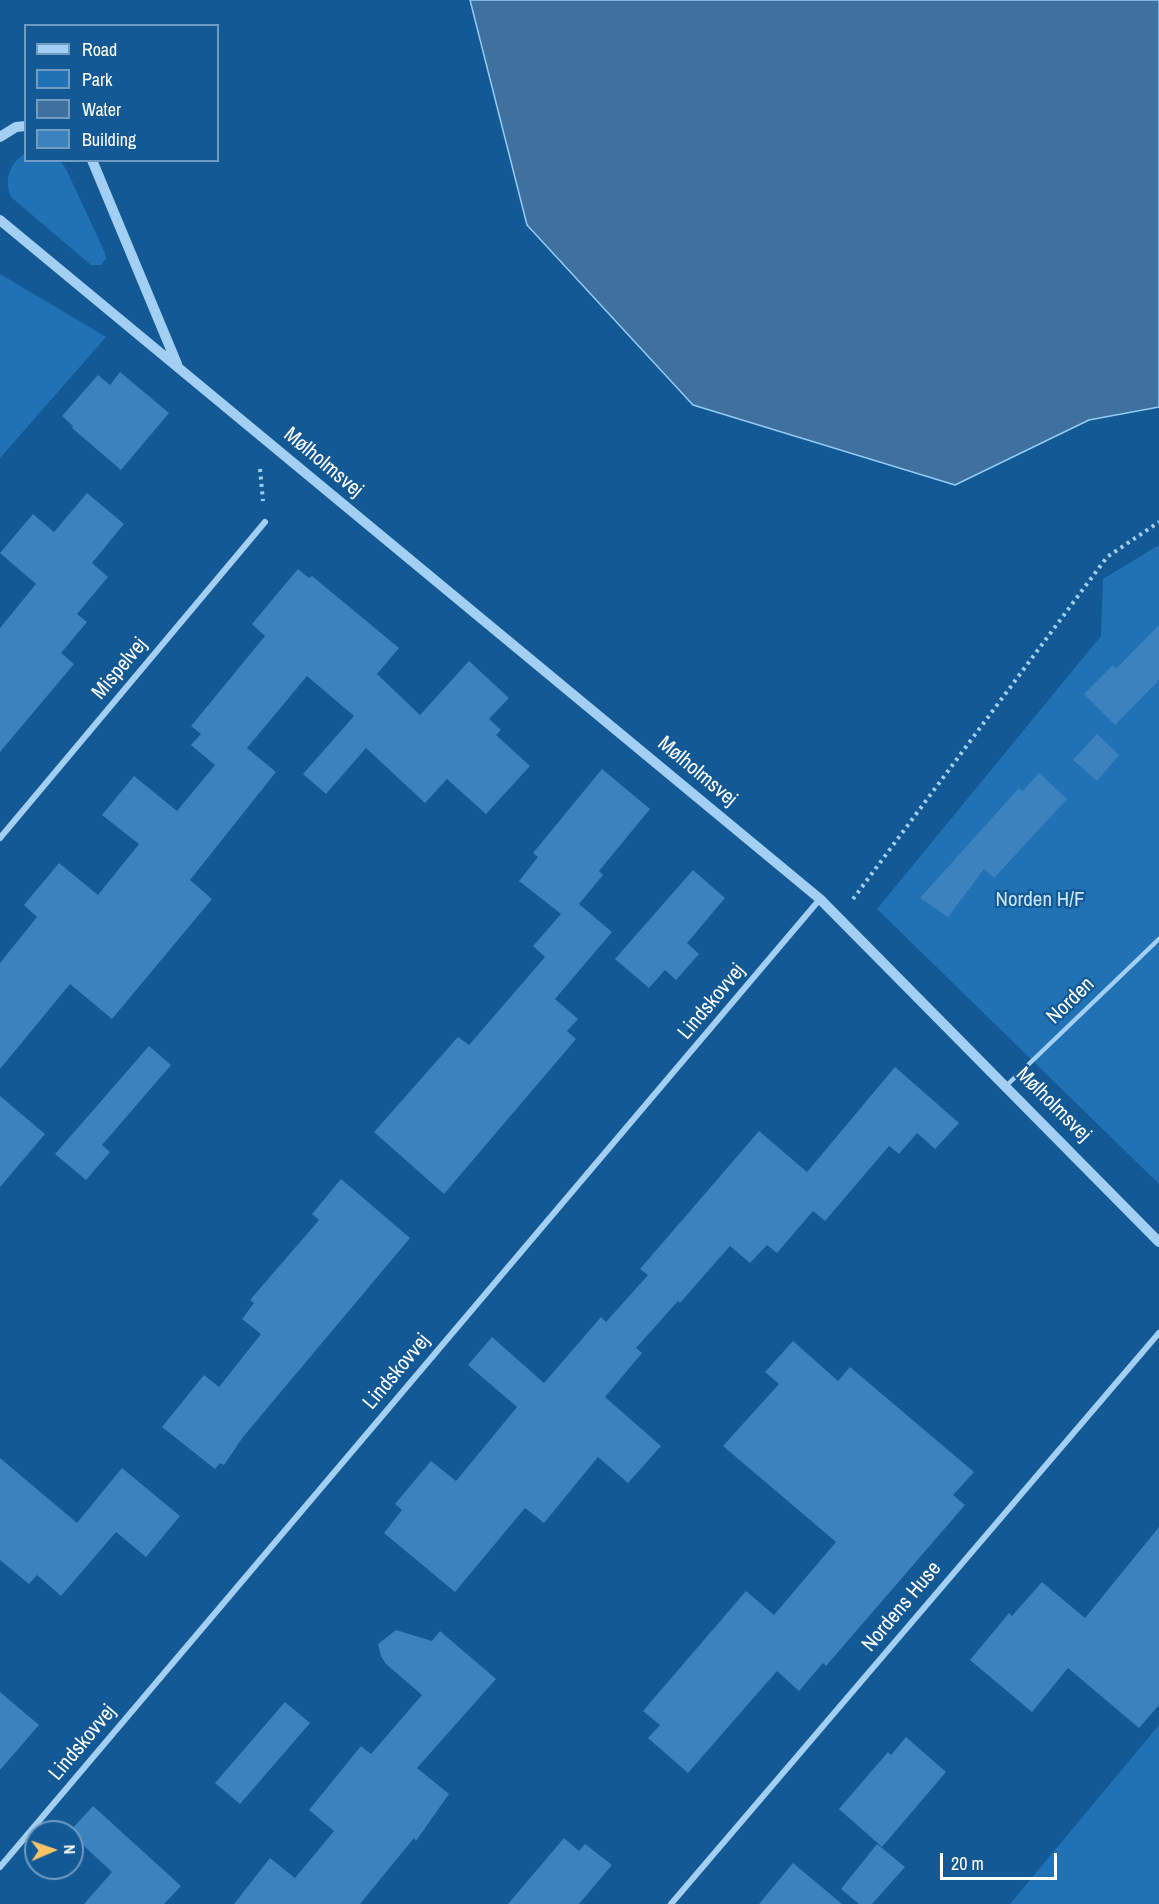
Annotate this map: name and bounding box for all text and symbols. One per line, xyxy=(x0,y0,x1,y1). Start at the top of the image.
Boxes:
legend xyxy=(24,24,219,162)
text: Road xyxy=(82,37,117,62)
text: Park xyxy=(82,67,112,92)
text: Water xyxy=(82,97,121,122)
text: Building xyxy=(82,127,136,152)
street label: Mølholmsvej xyxy=(278,423,368,503)
street label: Mispelvej xyxy=(87,633,153,705)
street label: Mølholmsvej xyxy=(652,732,742,812)
park label: Norden H/F xyxy=(996,887,1084,913)
street label: Lindskovvej xyxy=(673,959,751,1045)
street label: Norden xyxy=(1042,972,1100,1030)
street label: Mølholmsvej xyxy=(1010,1062,1096,1148)
street label: Lindskovvej xyxy=(358,1329,436,1415)
street label: Nordens Huse xyxy=(857,1557,947,1657)
street label: Lindskovvej xyxy=(44,1700,122,1786)
north arrow xyxy=(24,1820,84,1880)
scale bar xyxy=(943,1841,1060,1879)
text: N xyxy=(59,1844,81,1855)
text: 20 m xyxy=(951,1851,984,1876)

